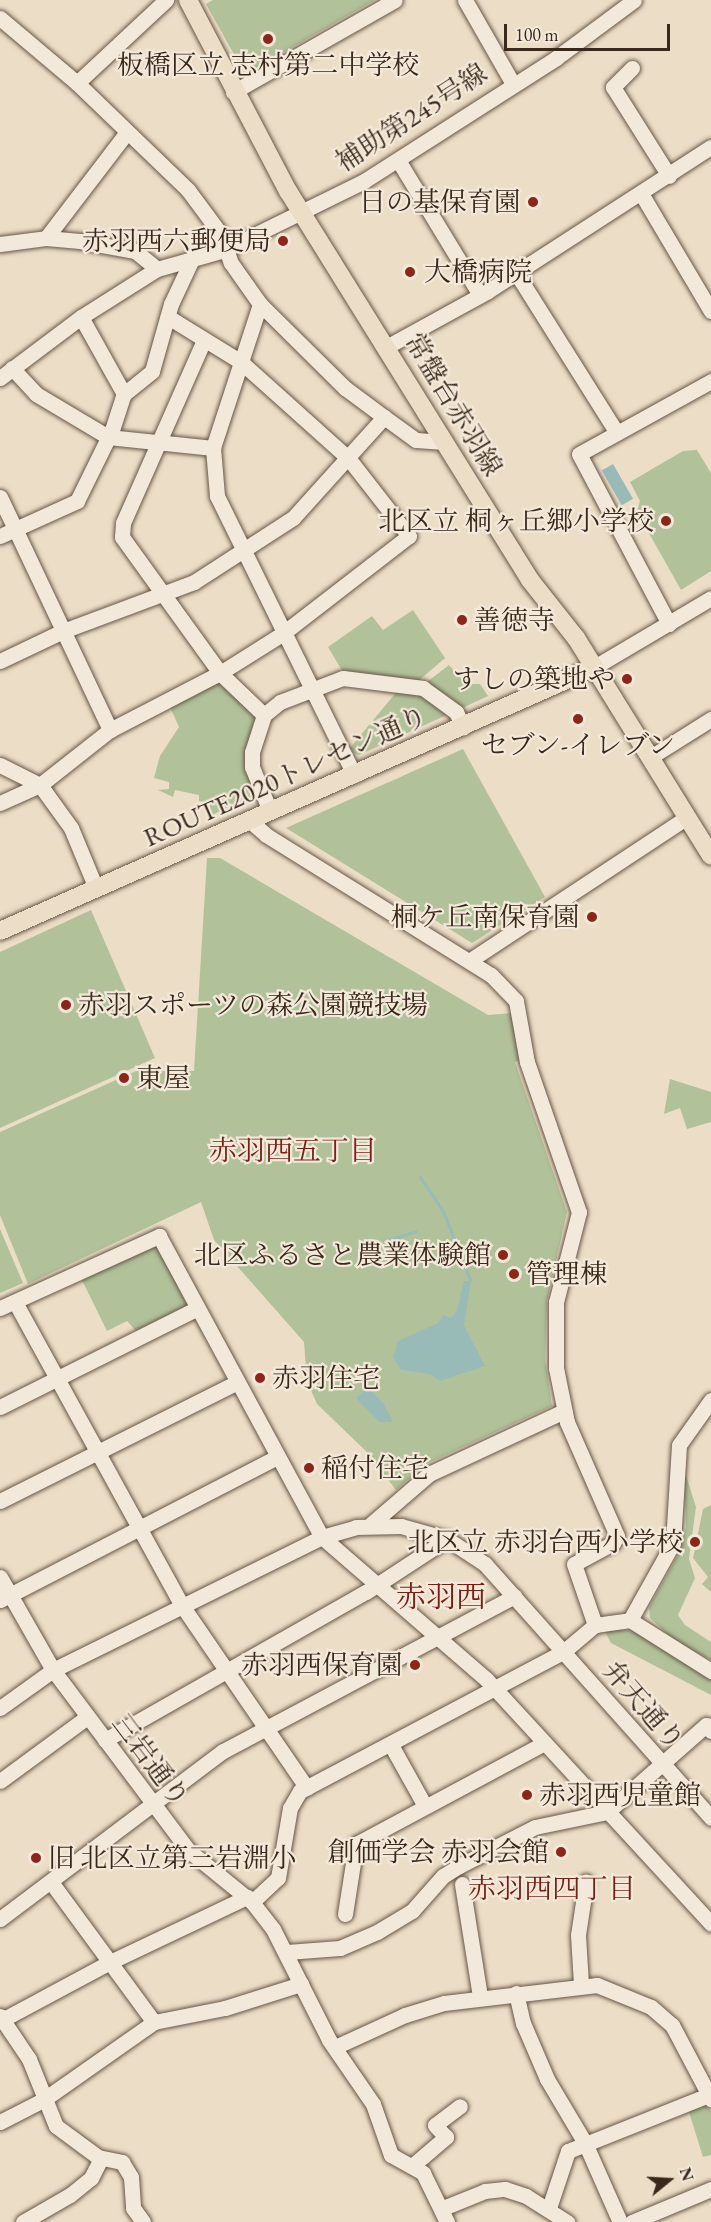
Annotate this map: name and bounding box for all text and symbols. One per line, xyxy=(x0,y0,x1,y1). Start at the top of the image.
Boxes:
scale bar xyxy=(507,12,674,50)
text: 100 m xyxy=(515,23,559,46)
marker: 板橋区立 志村第二中学校 xyxy=(261,32,275,46)
place label: 板橋区立 志村第二中学校 xyxy=(117,49,419,81)
street label: 補助第245号線 xyxy=(329,56,493,178)
place label: 日の基保育園 xyxy=(359,186,521,218)
marker: 日の基保育園 xyxy=(526,195,540,209)
place label: 赤羽西六郵便局 xyxy=(82,225,271,257)
marker: 赤羽西六郵便局 xyxy=(276,234,290,248)
place label: 大橋病院 xyxy=(424,256,532,288)
marker: 大橋病院 xyxy=(401,263,419,281)
street label: 常盤台赤羽線 xyxy=(398,326,510,482)
place label: 北区立 桐ヶ丘郷小学校 xyxy=(379,505,654,537)
marker: 北区立 桐ヶ丘郷小学校 xyxy=(659,514,673,528)
place label: 善徳寺 xyxy=(474,604,555,636)
marker: 善徳寺 xyxy=(455,613,469,627)
place label: すしの築地や xyxy=(453,663,615,695)
marker: すしの築地や xyxy=(620,672,634,686)
street label: ROUTE2020トレセン通り xyxy=(138,699,432,853)
marker: セブン-イレブン xyxy=(571,712,585,726)
place label: セブン-イレブン xyxy=(480,729,676,761)
place label: 桐ケ丘南保育園 xyxy=(391,901,580,933)
marker: 桐ケ丘南保育園 xyxy=(585,910,599,924)
place label: 赤羽スポーツの森公園競技場 xyxy=(78,989,429,1021)
marker: 赤羽スポーツの森公園競技場 xyxy=(59,998,73,1012)
place label: 東屋 xyxy=(136,1062,190,1094)
marker: 東屋 xyxy=(117,1071,131,1085)
district label: 赤羽西五丁目 xyxy=(209,1133,377,1167)
place label: 北区ふるさと農業体験館 xyxy=(194,1239,491,1271)
marker: 北区ふるさと農業体験館 xyxy=(496,1248,510,1262)
place label: 管理棟 xyxy=(526,1258,607,1290)
marker: 管理棟 xyxy=(507,1267,521,1281)
place label: 赤羽住宅 xyxy=(272,1362,380,1394)
marker: 赤羽住宅 xyxy=(253,1371,267,1385)
place label: 稲付住宅 xyxy=(321,1452,429,1484)
marker: 稲付住宅 xyxy=(302,1461,316,1475)
place label: 北区立 赤羽台西小学校 xyxy=(408,1526,683,1558)
marker: 北区立 赤羽台西小学校 xyxy=(688,1535,702,1549)
district label: 赤羽西 xyxy=(396,1579,486,1615)
place label: 赤羽西保育園 xyxy=(241,1649,403,1681)
street label: 弁天通り xyxy=(596,1654,692,1756)
marker: 赤羽西保育園 xyxy=(408,1658,422,1672)
street label: 三岩通り xyxy=(106,1707,196,1813)
place label: 赤羽西児童館 xyxy=(539,1779,701,1811)
marker: 赤羽西児童館 xyxy=(520,1788,534,1802)
place label: 創価学会 赤羽会館 xyxy=(328,1836,549,1868)
place label: 旧 北区立第三岩淵小 xyxy=(48,1842,296,1874)
marker: 創価学会 赤羽会館 xyxy=(554,1845,568,1859)
marker: 旧 北区立第三岩淵小 xyxy=(29,1851,43,1865)
district label: 赤羽西四丁目 xyxy=(468,1871,636,1905)
north arrow xyxy=(639,2150,699,2210)
text: N xyxy=(675,2165,699,2184)

